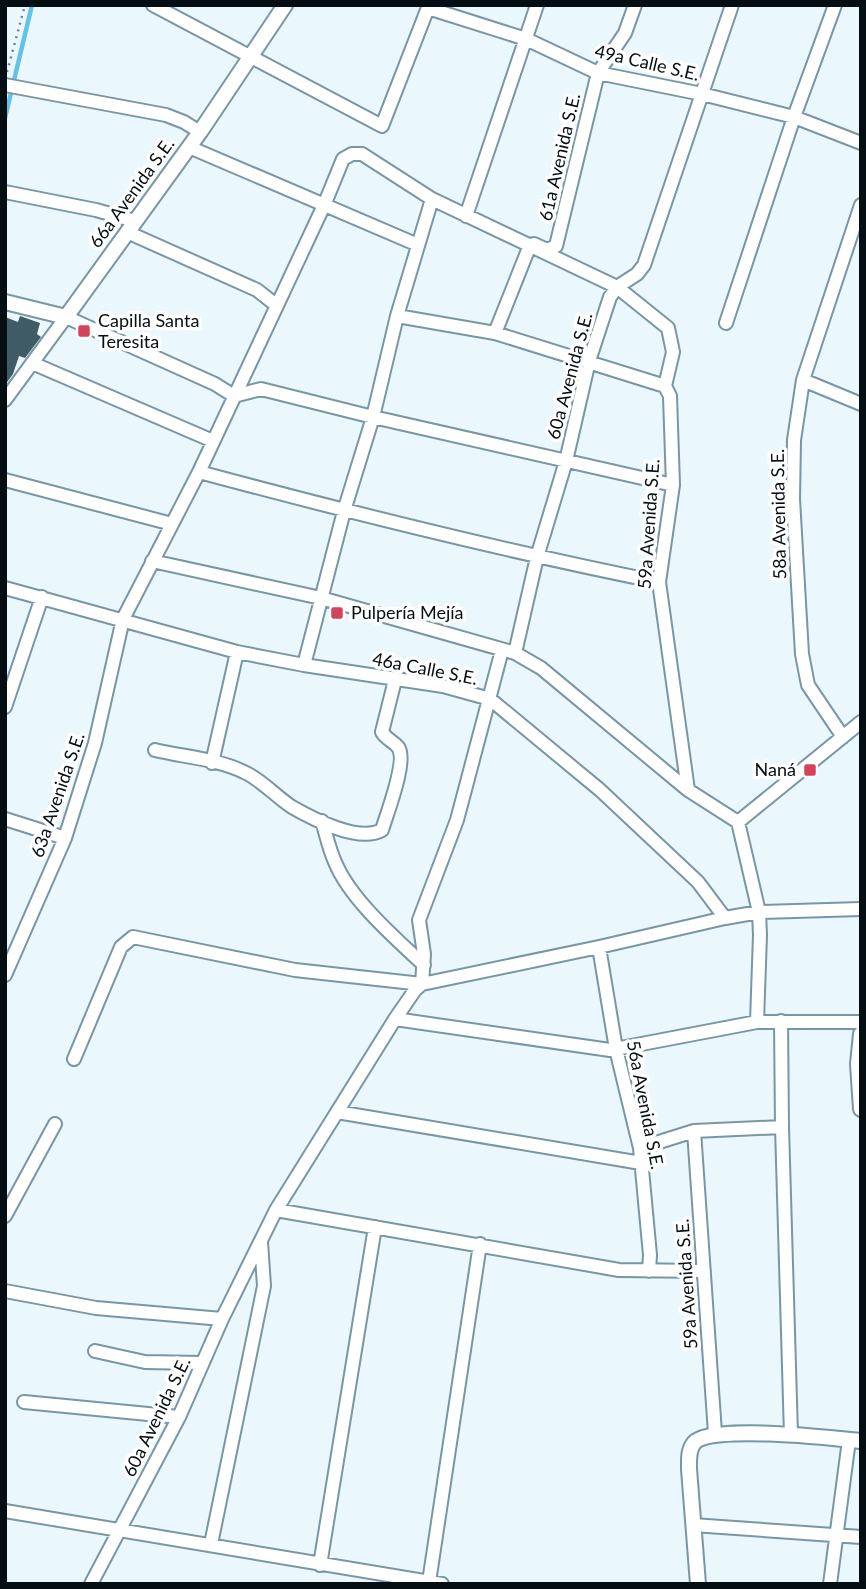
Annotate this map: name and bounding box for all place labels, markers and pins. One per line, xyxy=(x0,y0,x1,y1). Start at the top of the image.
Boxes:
place label: Capilla Santa Teresita xyxy=(98,309,199,352)
marker: Capilla Santa Teresita xyxy=(76,323,92,339)
place label: Pulpería Mejía xyxy=(351,601,464,623)
marker: Pulpería Mejía xyxy=(329,605,345,621)
place label: Naná xyxy=(755,758,796,780)
marker: Naná xyxy=(802,762,818,778)

